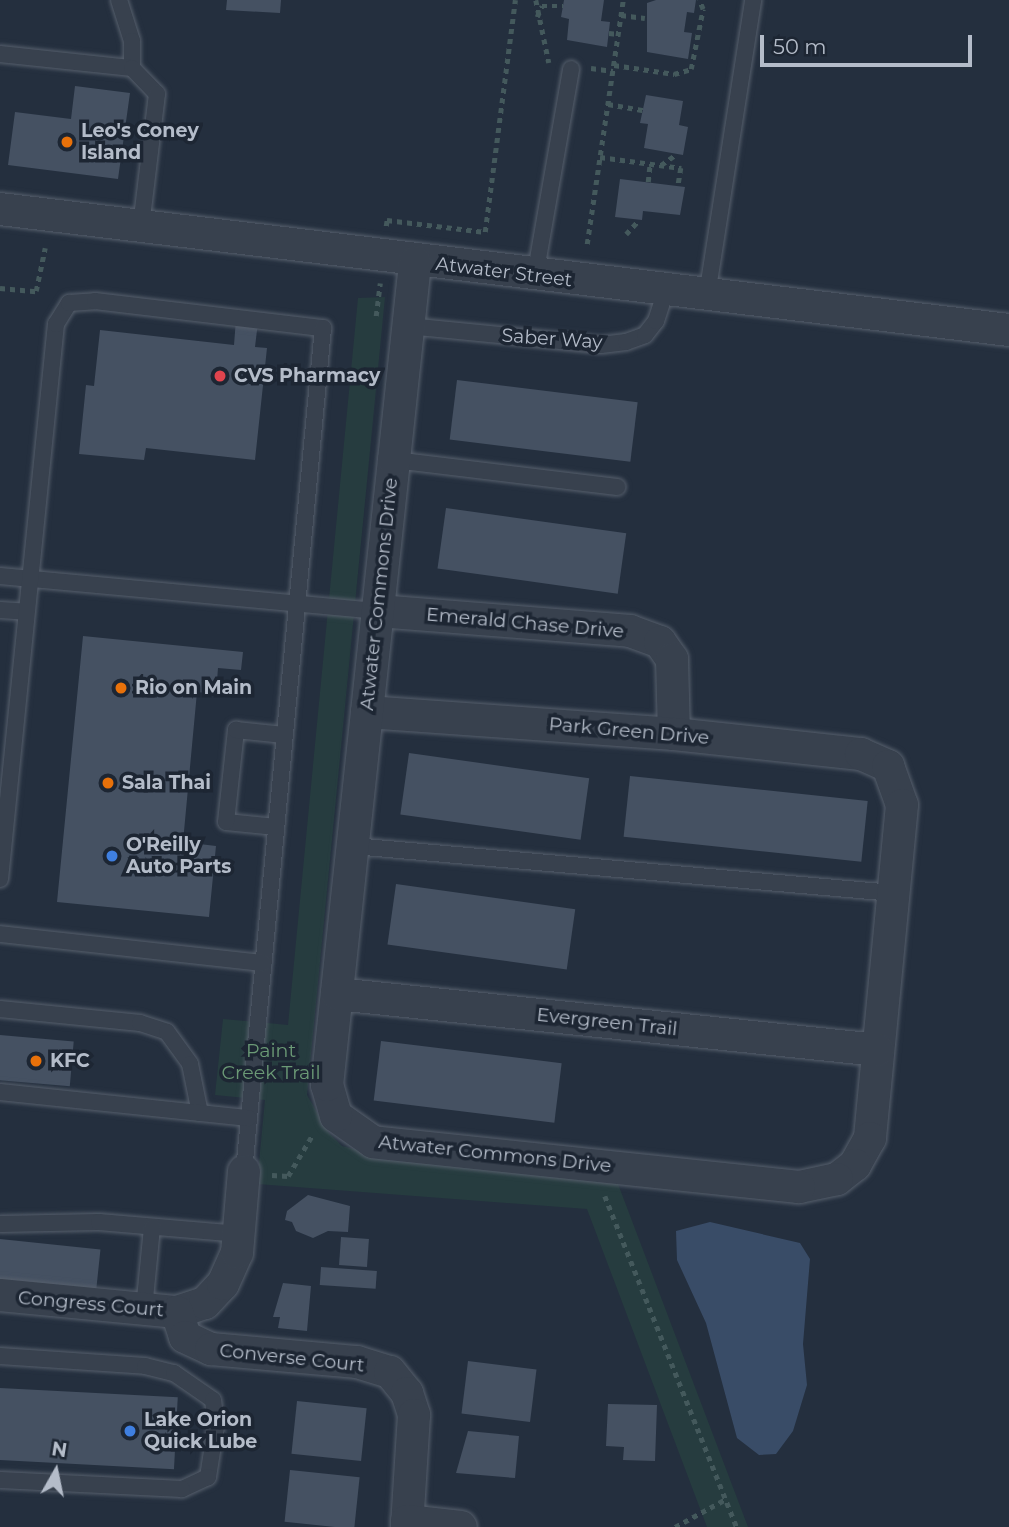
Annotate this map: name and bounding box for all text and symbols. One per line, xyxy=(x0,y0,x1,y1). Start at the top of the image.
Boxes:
scale bar xyxy=(764,21,976,65)
text: 50 m xyxy=(773,34,827,59)
place label: Leo's Coney Island xyxy=(81,120,199,164)
marker: Leo's Coney Island xyxy=(59,134,75,150)
street label: Atwater Street xyxy=(434,252,574,292)
street label: Saber Way xyxy=(501,324,603,354)
place label: CVS Pharmacy xyxy=(234,365,380,387)
marker: CVS Pharmacy xyxy=(212,368,228,384)
street label: Atwater Commons Drive xyxy=(355,476,403,712)
street label: Emerald Chase Drive xyxy=(425,603,625,643)
place label: Rio on Main xyxy=(135,677,252,699)
marker: Rio on Main xyxy=(113,680,129,696)
street label: Park Green Drive xyxy=(548,713,710,749)
place label: Sala Thai xyxy=(122,772,211,794)
marker: Sala Thai xyxy=(100,775,116,791)
place label: O'Reilly Auto Parts xyxy=(126,834,231,878)
marker: O'Reilly Auto Parts xyxy=(104,848,120,864)
street label: Evergreen Trail xyxy=(535,1003,679,1041)
park label: Paint Creek Trail xyxy=(221,1040,321,1084)
place label: KFC xyxy=(50,1050,90,1072)
marker: KFC xyxy=(28,1053,44,1069)
street label: Atwater Commons Drive xyxy=(377,1130,613,1178)
street label: Congress Court xyxy=(17,1286,165,1322)
street label: Converse Court xyxy=(218,1339,366,1377)
place label: Lake Orion Quick Lube xyxy=(144,1409,257,1453)
marker: Lake Orion Quick Lube xyxy=(122,1423,138,1439)
north arrow xyxy=(21,1436,91,1506)
text: N xyxy=(50,1437,69,1462)

